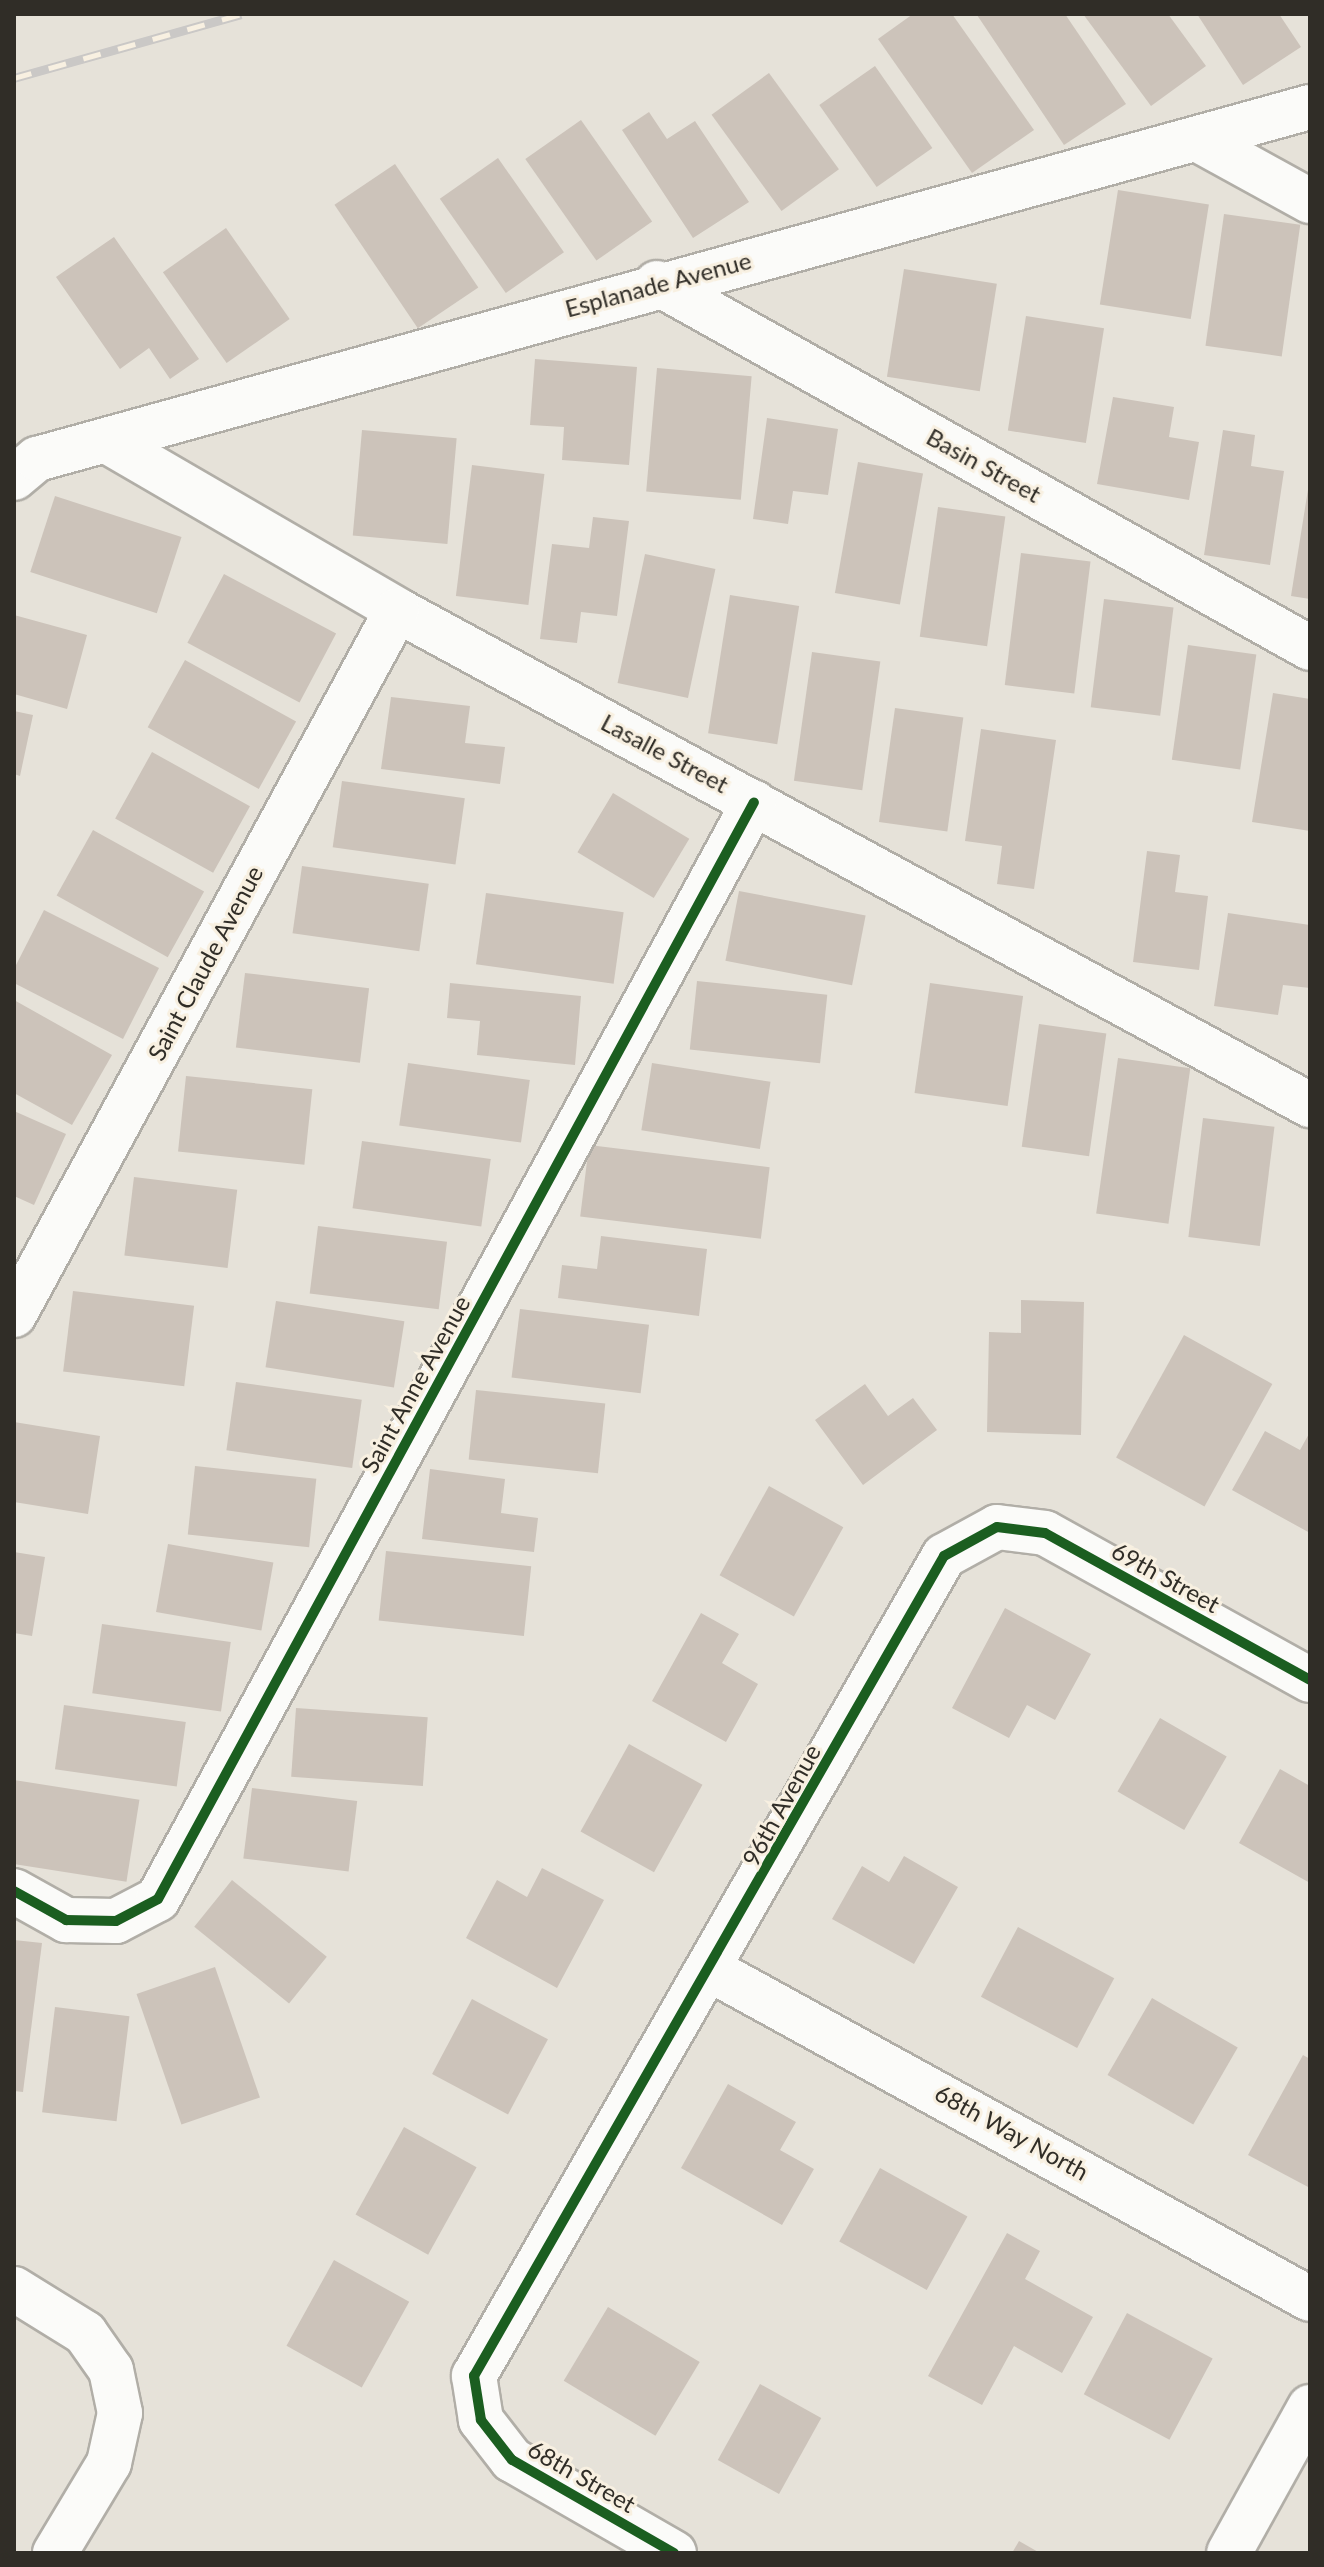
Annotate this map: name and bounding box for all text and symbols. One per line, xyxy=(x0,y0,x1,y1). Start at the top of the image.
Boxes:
street label: Esplanade Avenue xyxy=(561,245,755,323)
street label: Basin Street xyxy=(922,422,1046,508)
street label: Lasalle Street xyxy=(596,707,734,799)
street label: Saint Claude Avenue xyxy=(141,860,269,1066)
street label: Saint Anne Avenue xyxy=(354,1290,476,1478)
street label: 69th Street xyxy=(1107,1536,1225,1618)
street label: 96th Avenue xyxy=(736,1739,826,1871)
street label: 68th Way North xyxy=(930,2078,1094,2186)
street label: 68th Street xyxy=(523,2434,641,2518)

